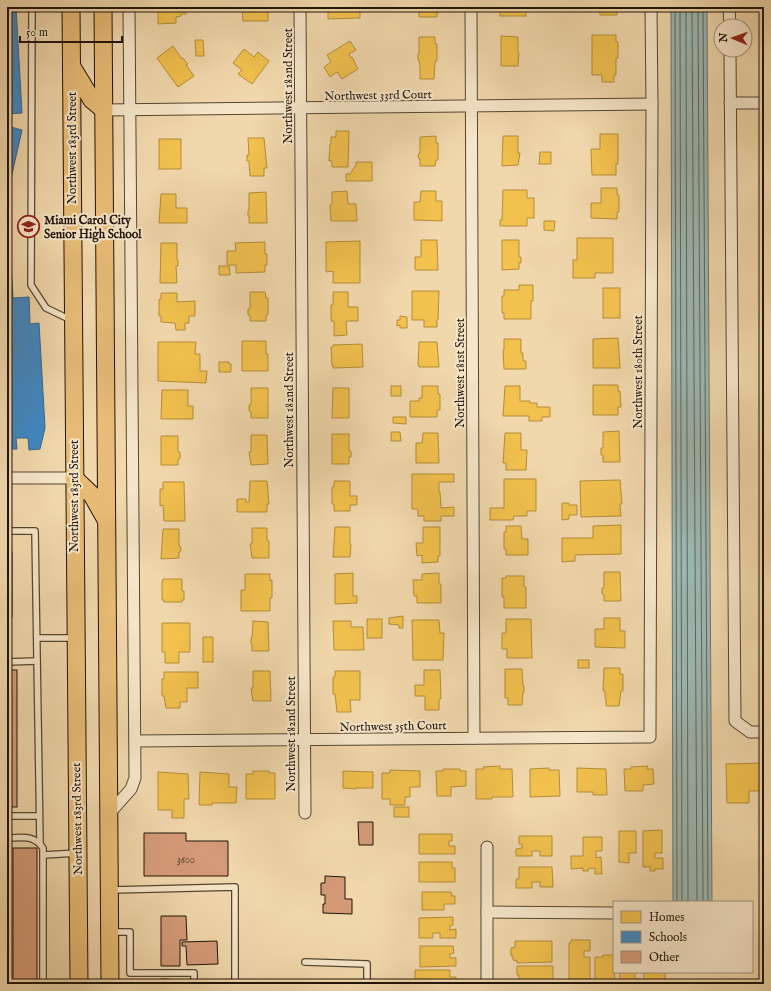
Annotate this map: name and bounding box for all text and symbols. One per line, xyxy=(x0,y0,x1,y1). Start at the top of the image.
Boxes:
scale bar xyxy=(20,18,122,44)
north arrow xyxy=(713,18,753,58)
text: 50 m xyxy=(26,25,48,40)
street label: Northwest 182nd Street xyxy=(281,28,296,144)
text: N xyxy=(717,32,731,44)
street label: Northwest 33rd Court xyxy=(324,87,432,104)
street label: Northwest 183rd Street xyxy=(65,92,80,204)
place label: Miami Carol City Senior High School xyxy=(44,213,142,243)
school or university icon: Miami Carol City Senior High School xyxy=(16,214,42,240)
street label: Northwest 180th Street xyxy=(631,315,646,429)
street label: Northwest 181st Street xyxy=(453,318,468,428)
street label: Northwest 182nd Street xyxy=(282,352,297,468)
street label: Northwest 183rd Street xyxy=(67,440,82,552)
street label: Northwest 182nd Street xyxy=(284,676,299,792)
street label: Northwest 35th Court xyxy=(339,718,447,735)
street label: Northwest 183rd Street xyxy=(69,763,86,875)
house number: 3600 xyxy=(177,854,195,867)
legend xyxy=(613,901,753,973)
text: Homes xyxy=(649,910,685,925)
text: Schools xyxy=(649,930,687,945)
text: Other xyxy=(649,950,680,965)

